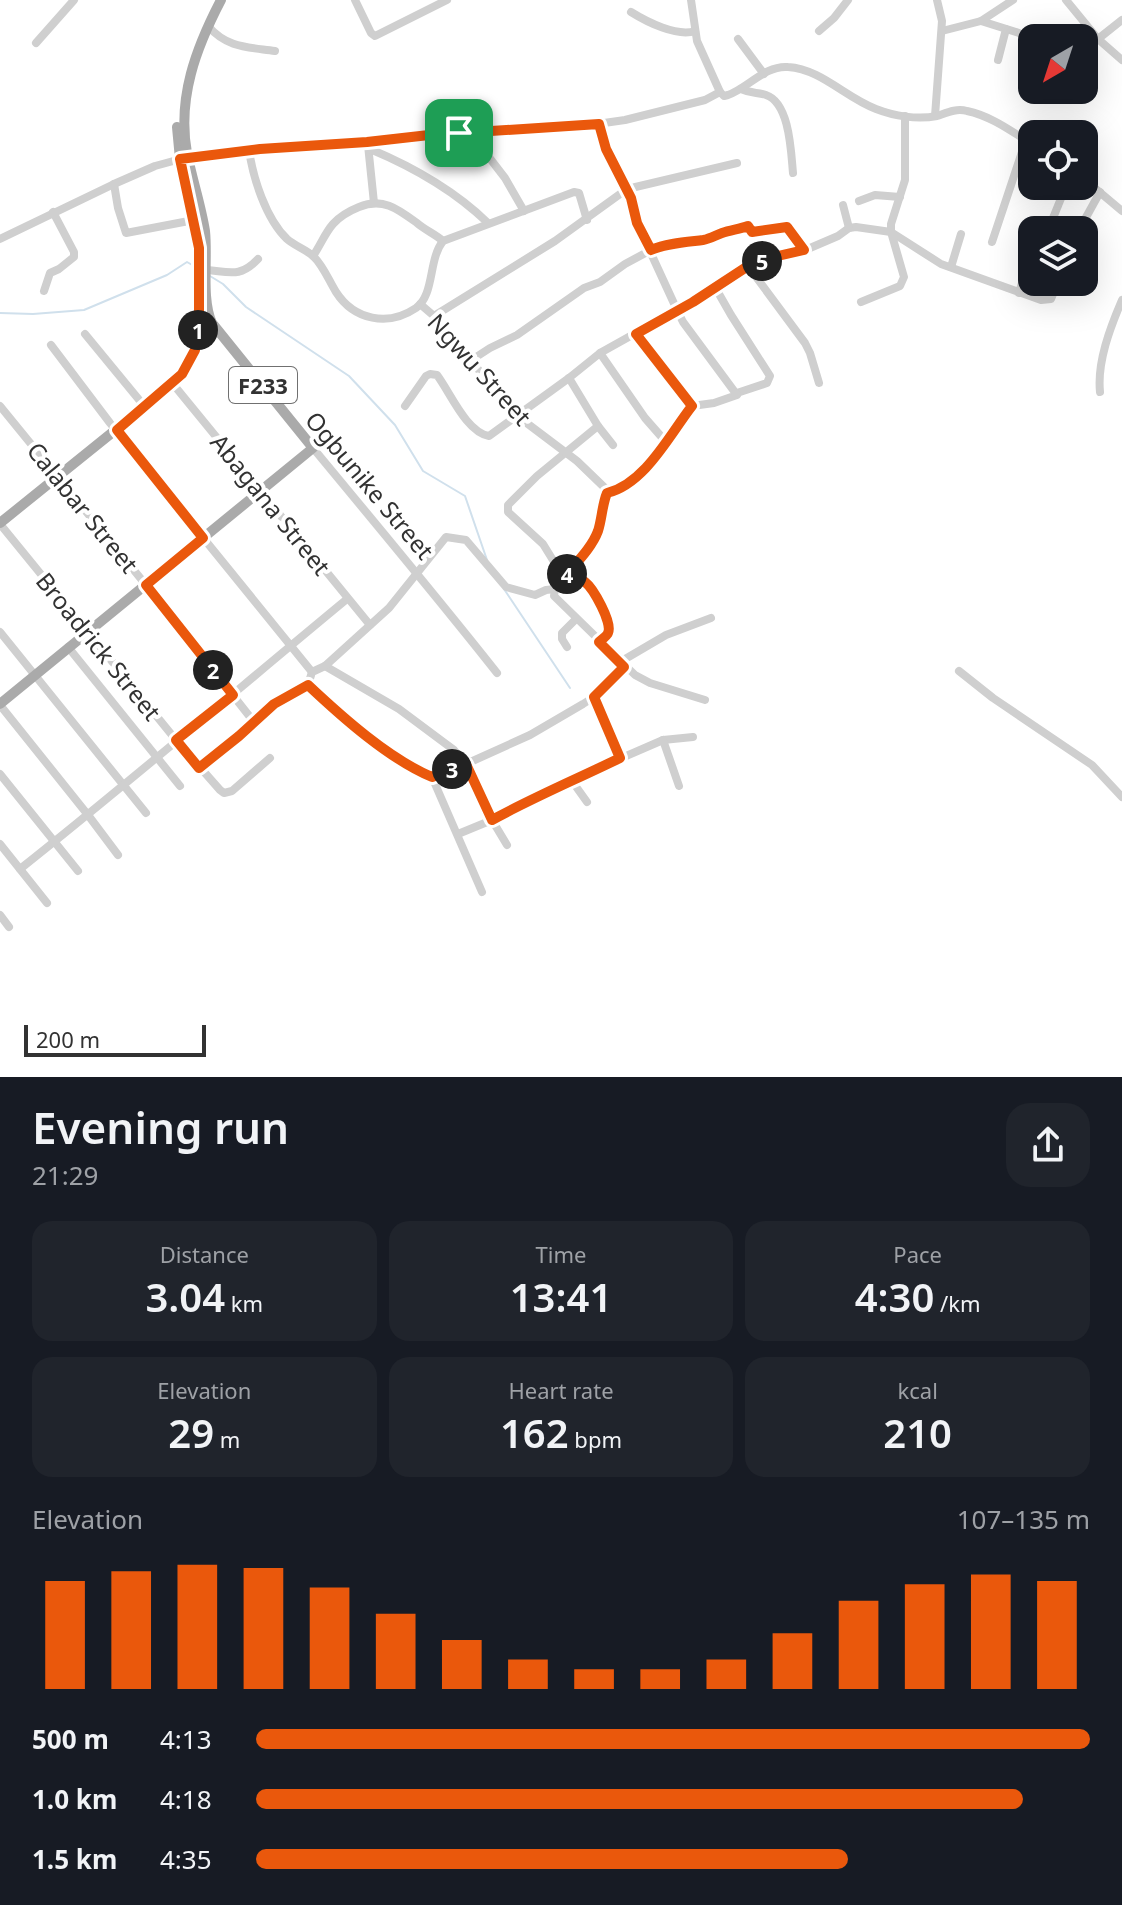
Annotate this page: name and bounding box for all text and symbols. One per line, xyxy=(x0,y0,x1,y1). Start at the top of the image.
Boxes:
north arrow xyxy=(1018,24,1098,104)
map controls xyxy=(1018,24,1098,296)
pin xyxy=(425,99,493,167)
icon: arrive xyxy=(437,111,481,155)
button: locate xyxy=(1018,120,1098,200)
button: layers xyxy=(1018,216,1098,296)
pin: 5 xyxy=(742,241,782,281)
text: 5 xyxy=(756,246,768,276)
street label: Ngwu Street xyxy=(421,306,539,432)
pin: 1 xyxy=(178,310,218,350)
text: 1 xyxy=(192,315,204,345)
road number: F233 xyxy=(229,367,297,403)
street label: Ogbunike Street xyxy=(298,404,442,566)
street label: Abagana Street xyxy=(204,426,339,582)
street label: Calabar Street xyxy=(20,435,146,580)
pin: 4 xyxy=(547,554,587,594)
text: 4 xyxy=(561,559,573,589)
street label: Broadrick Street xyxy=(29,565,169,727)
pin: 2 xyxy=(193,650,233,690)
text: 2 xyxy=(207,655,219,685)
pin: 3 xyxy=(432,749,472,789)
text: 3 xyxy=(446,754,458,784)
scale bar xyxy=(24,1021,206,1057)
text: 200 m xyxy=(36,1024,100,1054)
text: Evening run xyxy=(32,1097,289,1157)
button: share xyxy=(1006,1103,1090,1187)
text: 21:29 xyxy=(32,1157,98,1193)
text: Distance xyxy=(160,1239,249,1269)
text: Time xyxy=(536,1239,586,1269)
text: Pace xyxy=(893,1239,942,1269)
text: 3.04 xyxy=(145,1269,225,1324)
text: 13:41 xyxy=(510,1269,612,1324)
text: 4:30 xyxy=(855,1269,934,1324)
text: km xyxy=(225,1288,263,1318)
text: /km xyxy=(934,1288,981,1318)
text: Elevation xyxy=(157,1375,251,1405)
text: Heart rate xyxy=(508,1375,614,1405)
text: kcal xyxy=(897,1375,938,1405)
text: 29 xyxy=(168,1405,214,1460)
text: 162 xyxy=(500,1405,569,1460)
text: 210 xyxy=(883,1405,952,1460)
text: m xyxy=(214,1424,240,1454)
text: bpm xyxy=(569,1424,622,1454)
text: Elevation xyxy=(32,1501,143,1537)
text: 107–135 m xyxy=(957,1501,1090,1537)
text: 500 m xyxy=(32,1721,109,1757)
text: 4:13 xyxy=(160,1721,212,1757)
text: 1.0 km xyxy=(32,1781,117,1817)
text: 4:18 xyxy=(160,1781,212,1817)
text: 1.5 km xyxy=(32,1841,117,1877)
text: 4:35 xyxy=(160,1841,212,1877)

